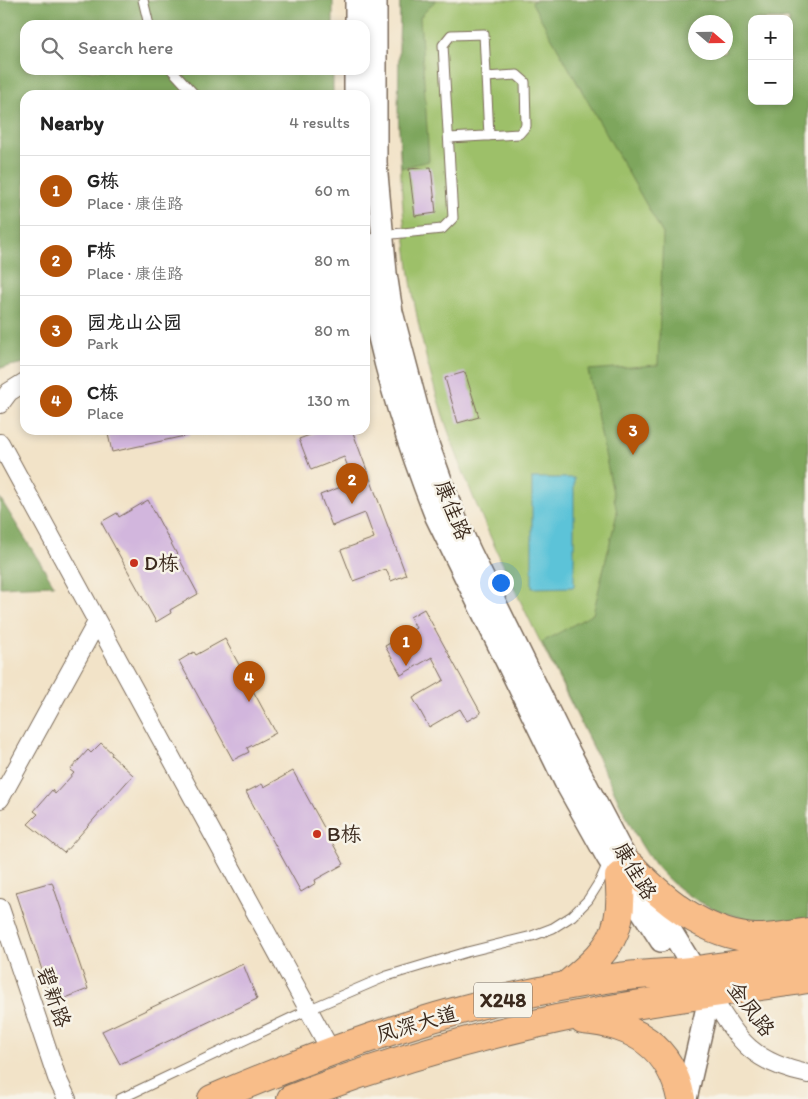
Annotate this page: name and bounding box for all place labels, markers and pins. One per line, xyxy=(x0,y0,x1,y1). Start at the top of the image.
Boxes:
pin: 3 xyxy=(617,414,649,455)
pin: 2 xyxy=(336,463,368,504)
place label: D栋 xyxy=(144,550,179,575)
marker: D栋 xyxy=(128,557,140,569)
pin: 1 xyxy=(390,625,422,666)
pin: 4 xyxy=(233,661,265,702)
place label: B栋 xyxy=(327,821,362,846)
marker: B栋 xyxy=(311,828,323,840)

